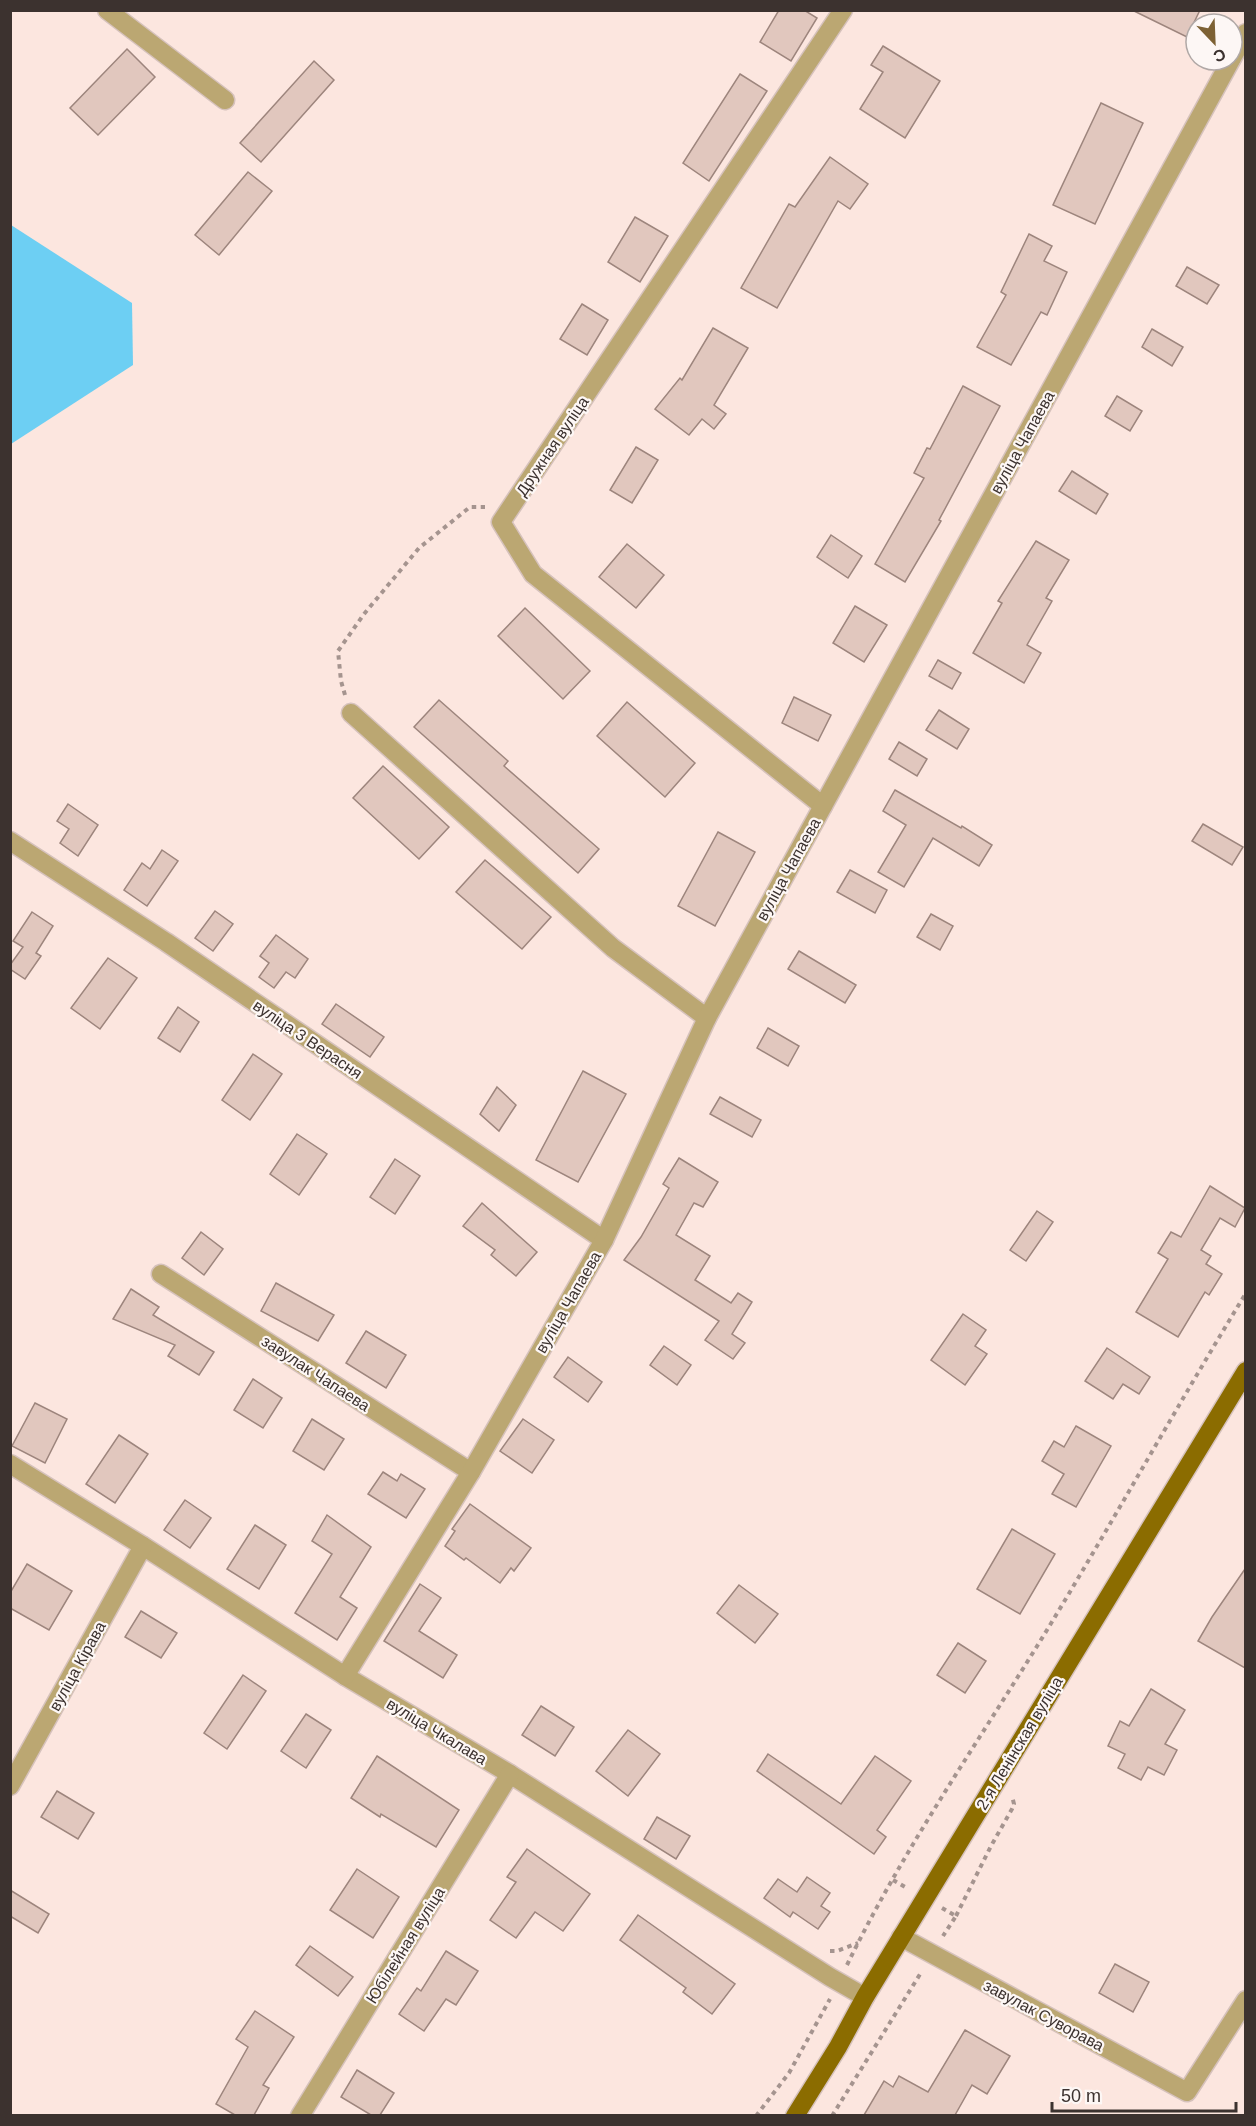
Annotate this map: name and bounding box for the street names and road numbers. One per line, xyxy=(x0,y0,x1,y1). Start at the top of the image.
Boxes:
street label: вуліца Чапаева xyxy=(987,388,1058,496)
street label: Дружная вуліца xyxy=(513,393,592,499)
street label: вуліца Чапаева xyxy=(753,815,824,923)
street label: вуліца 3 Верасня xyxy=(250,997,365,1082)
street label: вуліца Чапаева xyxy=(532,1248,604,1356)
street label: завулак Чапаева xyxy=(259,1332,373,1415)
street label: вуліца Кірава xyxy=(46,1619,109,1714)
street label: 2-я Ленінская вуліца xyxy=(973,1674,1066,1813)
street label: вуліца Чкалава xyxy=(384,1695,490,1768)
street label: Юбілейная вуліца xyxy=(363,1884,448,2006)
street label: завулак Суворава xyxy=(981,1977,1107,2054)

